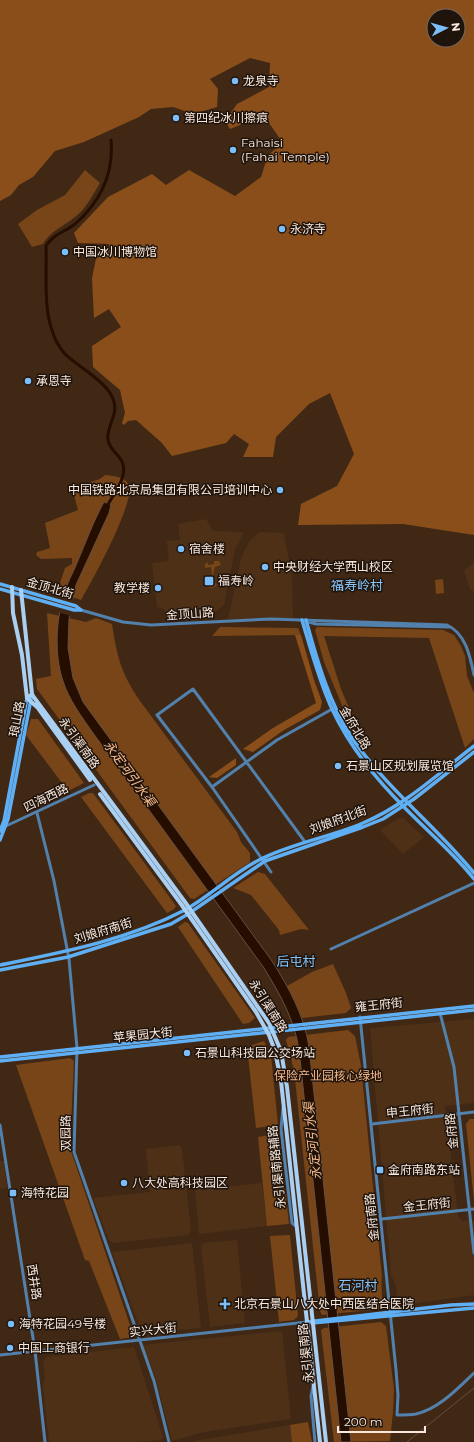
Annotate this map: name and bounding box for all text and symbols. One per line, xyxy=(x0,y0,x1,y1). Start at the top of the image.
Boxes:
north arrow xyxy=(426,8,466,48)
text: N xyxy=(449,22,463,32)
place label: 龙泉寺 xyxy=(243,73,279,88)
marker: 龙泉寺 xyxy=(230,76,240,86)
place label: 第四纪冰川擦痕 xyxy=(184,110,268,125)
marker: 第四纪冰川擦痕 xyxy=(171,113,181,123)
place label: Fahaisi (Fahai Temple) xyxy=(241,135,330,164)
marker: Fahaisi (Fahai Temple) xyxy=(228,145,238,155)
place label: 永济寺 xyxy=(290,221,326,236)
marker: 永济寺 xyxy=(277,224,287,234)
place label: 中国冰川博物馆 xyxy=(73,244,157,259)
marker: 中国冰川博物馆 xyxy=(60,247,70,257)
place label: 承恩寺 xyxy=(36,373,72,388)
marker: 承恩寺 xyxy=(23,376,33,386)
place label: 中国铁路北京局集团有限公司培训中心 xyxy=(68,482,272,497)
marker: 中国铁路北京局集团有限公司培训中心 xyxy=(275,485,285,495)
place label: 宿舍楼 xyxy=(189,541,225,556)
marker: 宿舍楼 xyxy=(176,544,186,554)
place label: 中央财经大学西山校区 xyxy=(273,559,393,574)
marker: 中央财经大学西山校区 xyxy=(260,562,270,572)
place label: 福寿岭 xyxy=(218,573,254,588)
street label: 金顶北街 xyxy=(25,574,75,601)
marker: 福寿岭 xyxy=(203,575,215,587)
district label: 福寿岭村 xyxy=(331,577,383,593)
place label: 教学楼 xyxy=(114,580,150,595)
marker: 教学楼 xyxy=(153,583,163,593)
street label: 金顶山路 xyxy=(165,604,214,623)
street label: 琅山路 xyxy=(6,700,27,738)
street label: 金府北路 xyxy=(337,703,374,752)
street label: 永引渠南路 xyxy=(56,714,103,771)
water label: 永定河引水渠 xyxy=(101,737,161,811)
place label: 石景山区规划展览馆 xyxy=(346,758,454,773)
marker: 石景山区规划展览馆 xyxy=(333,761,343,771)
street label: 四海西路 xyxy=(21,780,71,815)
street label: 刘娘府北街 xyxy=(307,802,369,837)
street label: 刘娘府南街 xyxy=(72,915,134,946)
district label: 后屯村 xyxy=(276,953,316,969)
street label: 永引渠南路 xyxy=(246,976,291,1035)
street label: 雍王府街 xyxy=(354,995,404,1014)
street label: 苹果园大街 xyxy=(112,1024,174,1045)
place label: 石景山科技园公交场站 xyxy=(195,1045,315,1060)
marker: 石景山科技园公交场站 xyxy=(182,1048,192,1058)
park label: 保险产业园核心绿地 xyxy=(274,1068,382,1083)
water label: 永定河引水渠 xyxy=(300,1099,324,1181)
street label: 申王府街 xyxy=(385,1101,435,1120)
street label: 金府路 xyxy=(442,1112,461,1150)
street label: 双园路 xyxy=(58,1115,73,1151)
street label: 永引渠南路辅路 xyxy=(265,1124,288,1210)
place label: 金府南路东站 xyxy=(388,1162,460,1177)
marker: 金府南路东站 xyxy=(375,1165,385,1175)
place label: 八大处高科技园区 xyxy=(132,1175,228,1190)
marker: 八大处高科技园区 xyxy=(119,1178,129,1188)
place label: 海特花园 xyxy=(21,1185,69,1200)
marker: 海特花园 xyxy=(8,1188,18,1198)
street label: 金府南路 xyxy=(362,1192,381,1242)
street label: 金王府街 xyxy=(402,1195,452,1214)
street label: 西井路 xyxy=(24,1263,45,1301)
district label: 石河村 xyxy=(338,1277,378,1293)
place label: 北京石景山八大处中西医结合医院 xyxy=(234,1296,414,1311)
marker: 北京石景山八大处中西医结合医院 xyxy=(219,1298,231,1310)
place label: 海特花园49号楼 xyxy=(19,1316,106,1331)
marker: 海特花园49号楼 xyxy=(6,1319,16,1329)
street label: 实兴大街 xyxy=(128,1320,178,1339)
street label: 永引渠南路 xyxy=(295,1322,316,1384)
place label: 中国工商银行 xyxy=(18,1340,90,1355)
marker: 中国工商银行 xyxy=(5,1343,15,1353)
scale bar xyxy=(338,1408,425,1434)
text: 200 m xyxy=(344,1414,383,1429)

